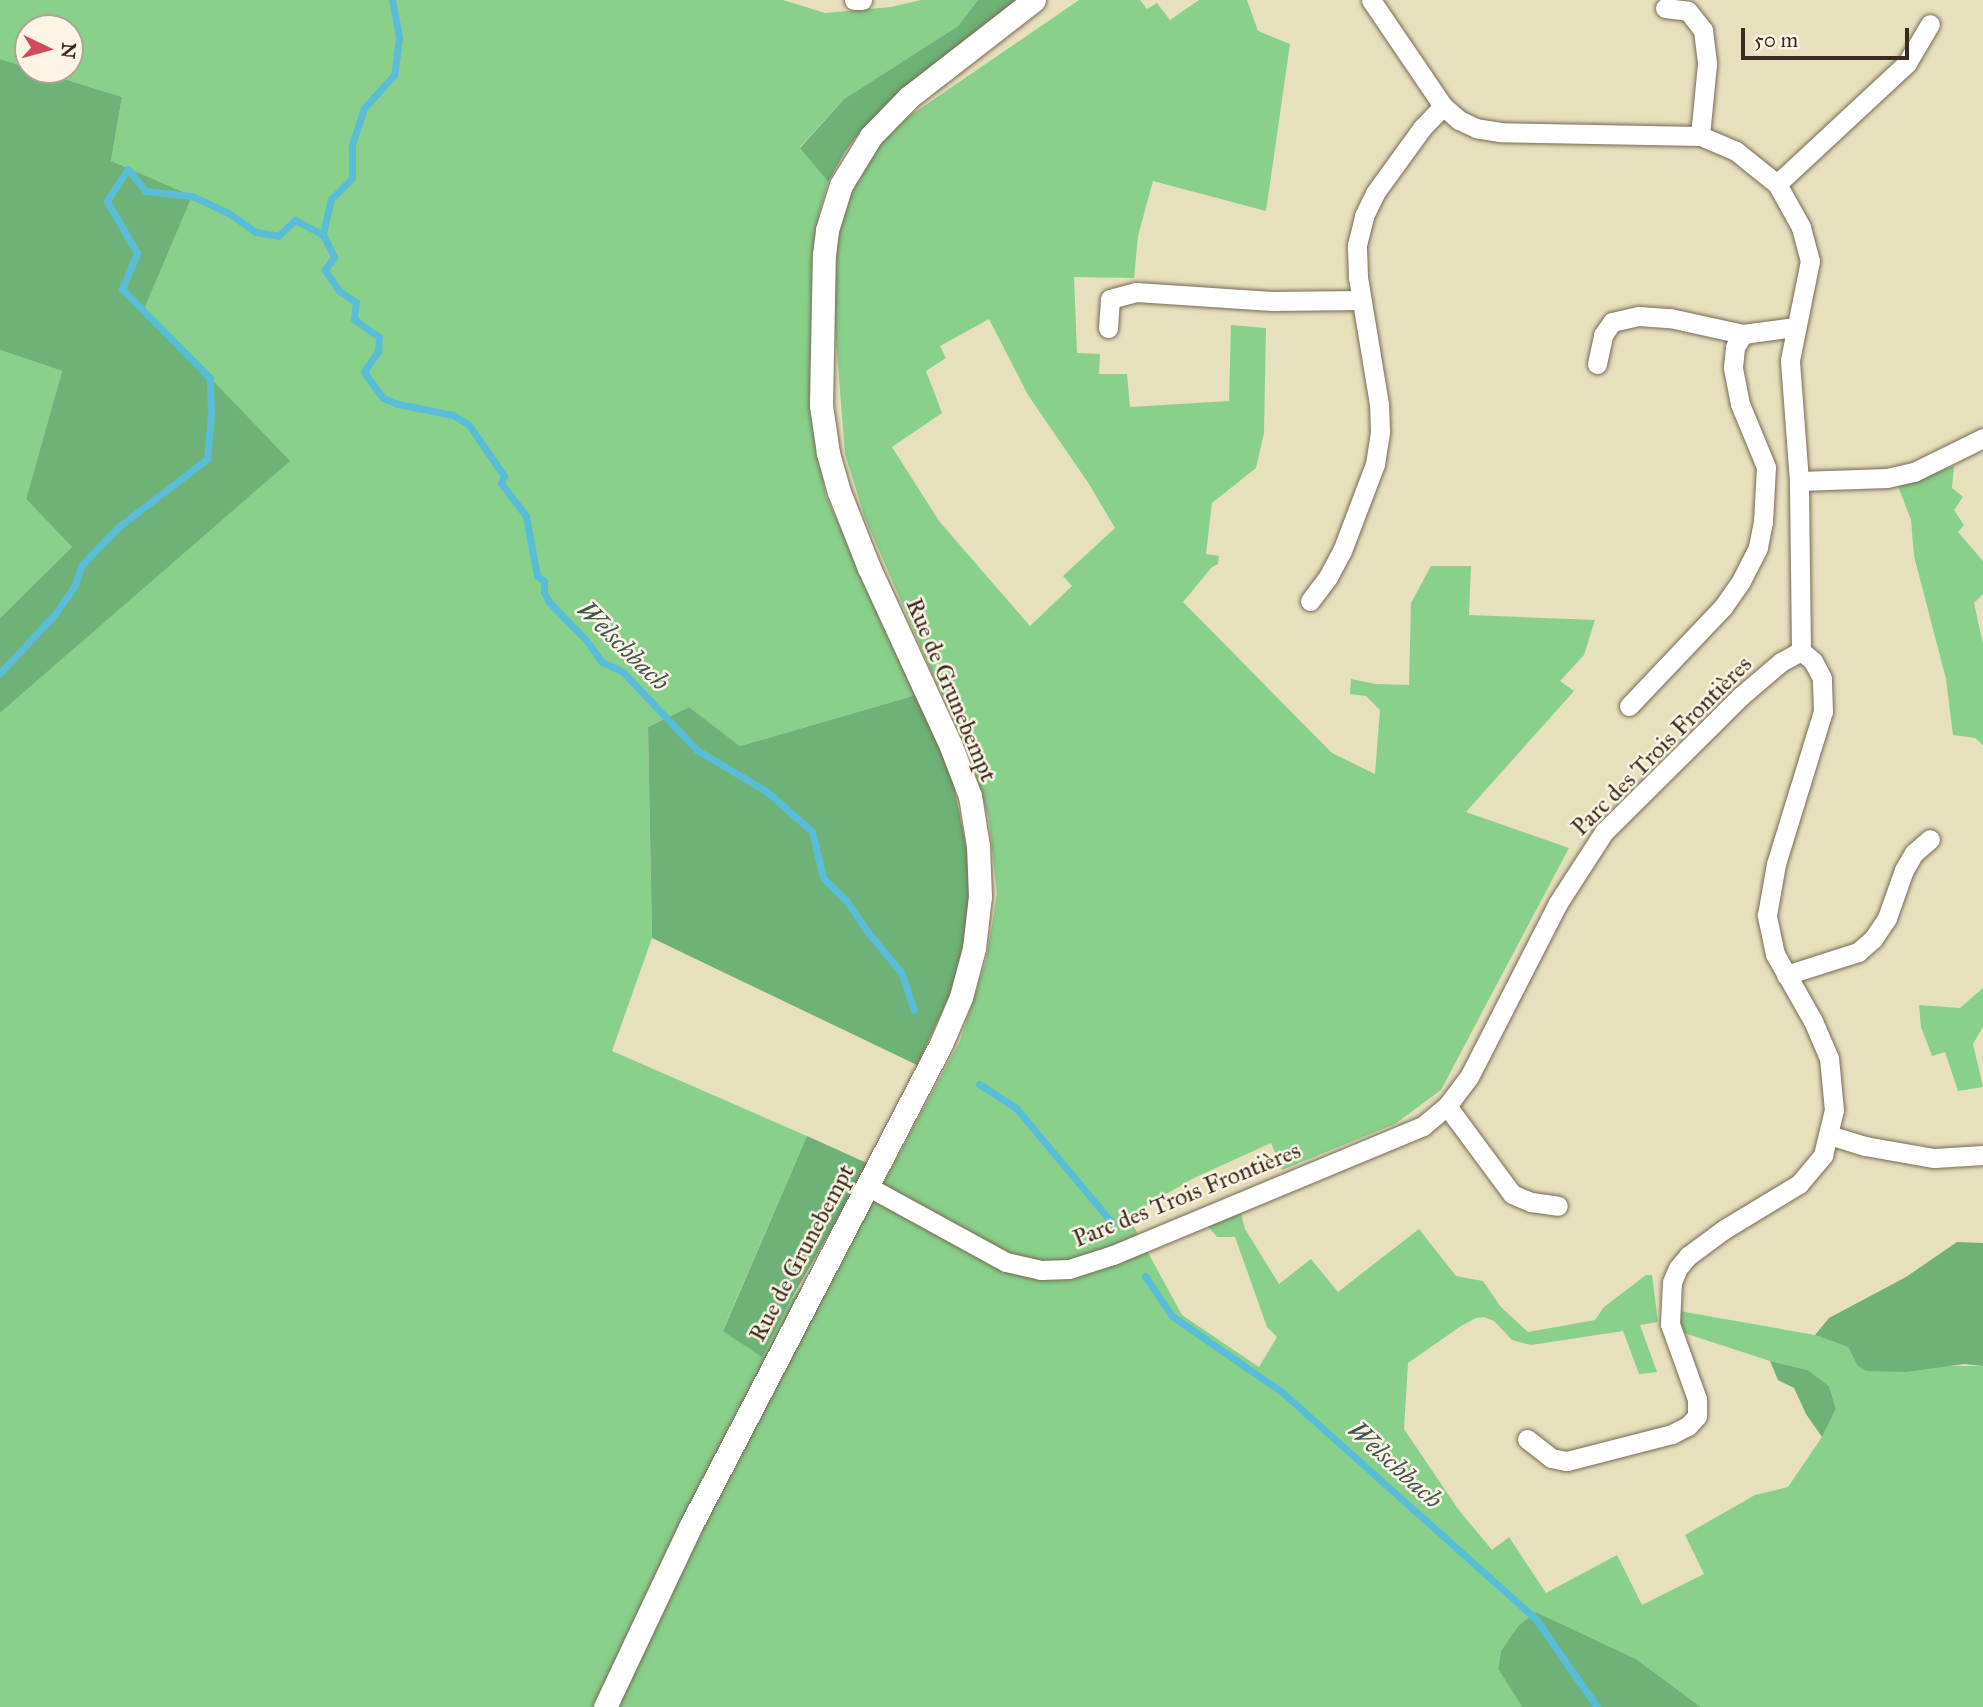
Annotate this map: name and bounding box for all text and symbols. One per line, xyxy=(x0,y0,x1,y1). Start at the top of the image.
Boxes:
north arrow xyxy=(14,14,84,84)
scale bar xyxy=(1745,14,1913,58)
text: 50 m xyxy=(1754,27,1798,53)
text: N xyxy=(56,42,81,60)
water label: Welschbach xyxy=(570,594,676,698)
street label: Rue de Grunebempt xyxy=(899,594,1003,786)
street label: Parc des Trois Frontières xyxy=(1566,650,1758,842)
street label: Parc des Trois Frontières xyxy=(1069,1136,1305,1254)
street label: Rue de Grunebempt xyxy=(743,1159,861,1347)
water label: Welschbach xyxy=(1341,1415,1449,1515)

